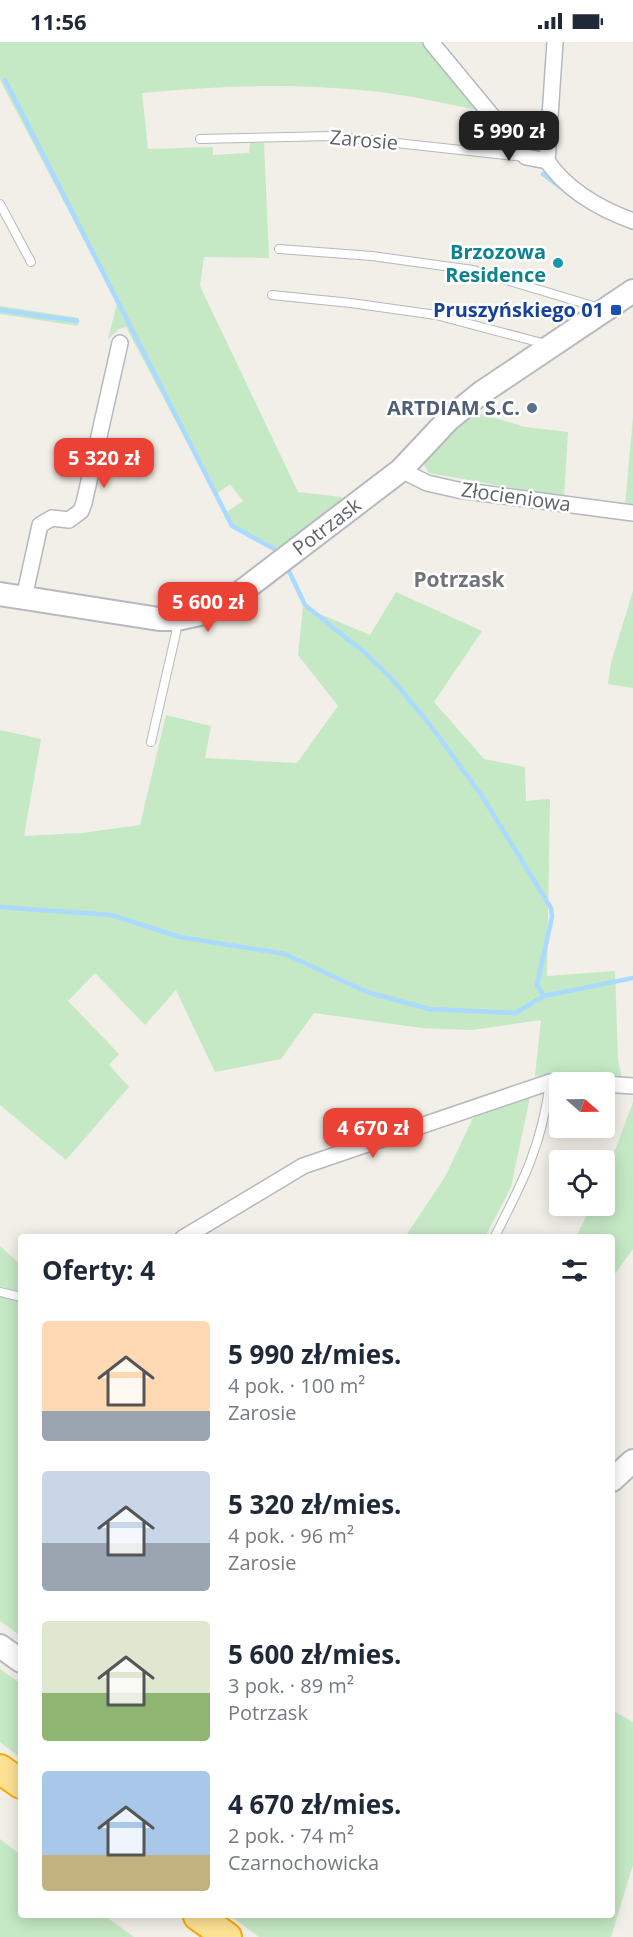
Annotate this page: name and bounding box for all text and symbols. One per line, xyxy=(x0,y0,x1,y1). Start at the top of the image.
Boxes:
text: 11:56 xyxy=(30,6,87,36)
pin: 5 990 zł xyxy=(447,111,571,162)
text: 5 990 zł xyxy=(473,117,545,144)
street label: Zarosie xyxy=(329,123,399,156)
place label: Brzozowa Residence xyxy=(445,238,546,288)
marker: Brzozowa Residence xyxy=(551,256,565,270)
place label: Pruszyńskiego 01 xyxy=(433,296,604,323)
marker: Pruszyńskiego 01 xyxy=(609,303,623,317)
place label: ARTDIAM S.C. xyxy=(387,394,520,421)
marker: ARTDIAM S.C. xyxy=(525,401,539,415)
pin: 5 320 zł xyxy=(42,438,166,489)
text: 5 320 zł xyxy=(68,444,140,471)
street label: Złocieniowa xyxy=(460,475,573,518)
street label: Potrzask xyxy=(286,491,367,561)
district label: Potrzask xyxy=(413,565,506,593)
pin: 5 600 zł xyxy=(146,582,270,633)
text: 5 600 zł xyxy=(172,588,244,615)
north arrow xyxy=(549,1072,615,1138)
map controls xyxy=(549,1072,615,1216)
pin: 4 670 zł xyxy=(311,1108,435,1159)
text: 4 670 zł xyxy=(337,1114,409,1141)
button: locate xyxy=(549,1150,615,1216)
text: Oferty: 4 xyxy=(42,1252,155,1288)
icon: filters xyxy=(558,1254,591,1287)
text: 5 990 zł/mies. xyxy=(228,1336,402,1372)
icon: home xyxy=(90,1345,162,1417)
text: 4 pok. · 100 m² xyxy=(228,1372,365,1399)
text: Zarosie xyxy=(228,1399,297,1426)
text: 5 320 zł/mies. xyxy=(228,1486,402,1522)
icon: home xyxy=(90,1495,162,1567)
text: 4 pok. · 96 m² xyxy=(228,1522,354,1549)
text: Zarosie xyxy=(228,1549,297,1576)
text: 5 600 zł/mies. xyxy=(228,1636,402,1672)
icon: home xyxy=(90,1645,162,1717)
text: 3 pok. · 89 m² xyxy=(228,1672,354,1699)
text: Potrzask xyxy=(228,1699,308,1726)
text: 4 670 zł/mies. xyxy=(228,1786,402,1822)
icon: home xyxy=(90,1795,162,1867)
text: 2 pok. · 74 m² xyxy=(228,1822,354,1849)
text: Czarnochowicka xyxy=(228,1849,379,1876)

